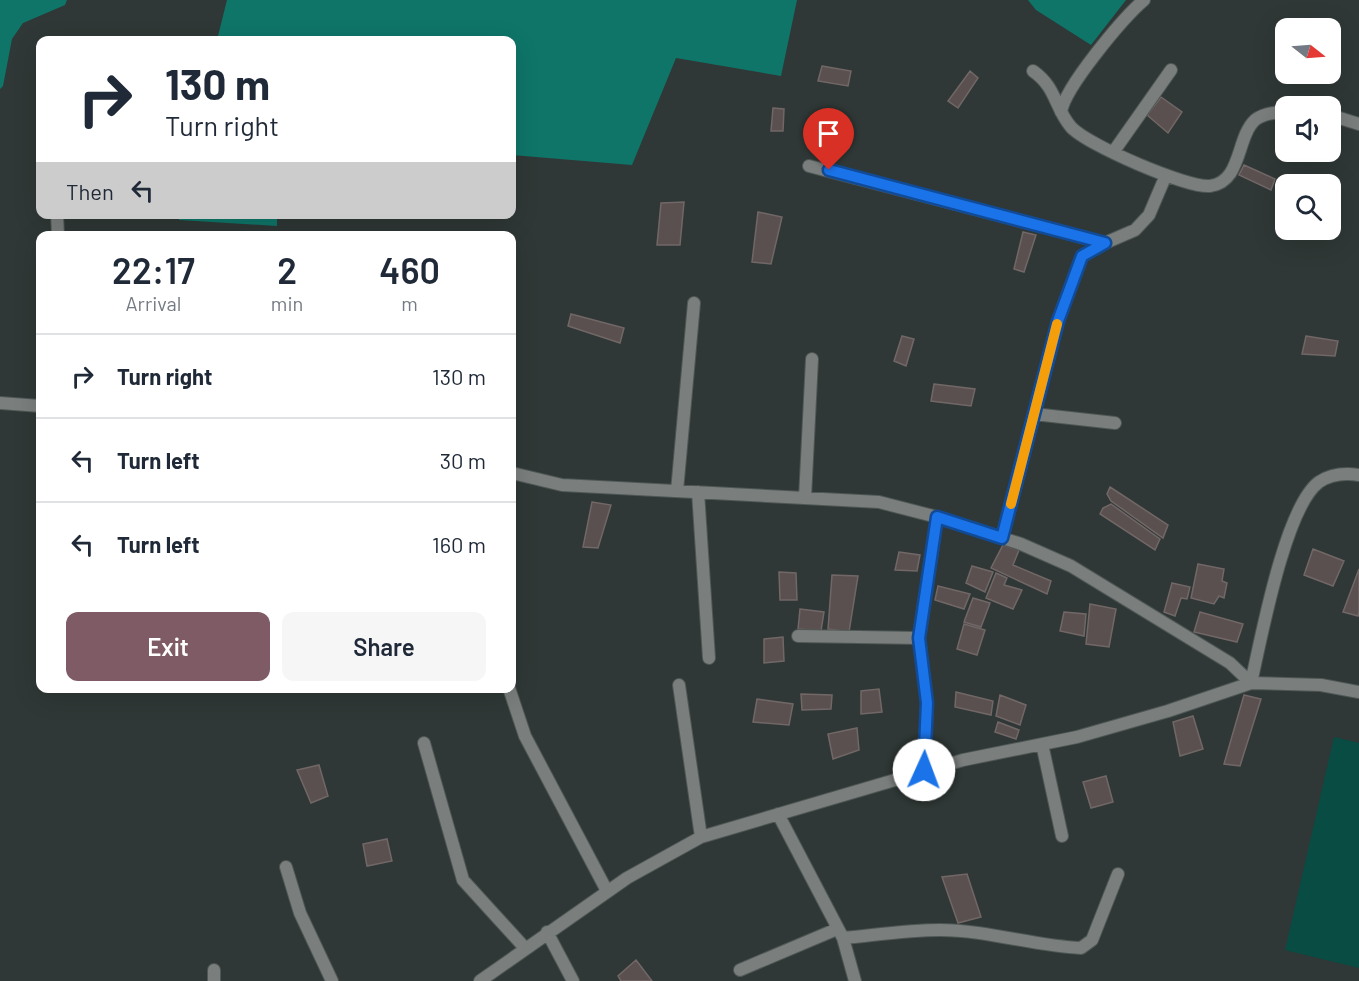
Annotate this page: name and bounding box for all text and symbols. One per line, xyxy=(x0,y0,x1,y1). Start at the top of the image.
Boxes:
north arrow xyxy=(1275,18,1341,84)
map controls xyxy=(1275,18,1341,240)
text: 130 m xyxy=(165,58,270,108)
icon: right xyxy=(66,60,144,138)
button: sound xyxy=(1275,96,1341,162)
pin xyxy=(803,108,854,170)
text: Turn right xyxy=(165,109,279,141)
icon: arrive xyxy=(812,117,845,150)
icon: left xyxy=(126,174,159,207)
button: search xyxy=(1275,174,1341,240)
text: Then xyxy=(66,178,114,204)
text: 22:17 xyxy=(112,248,195,291)
text: 2 xyxy=(277,248,297,291)
text: 460 xyxy=(379,248,440,291)
text: Arrival xyxy=(125,291,181,315)
text: min xyxy=(271,291,303,315)
text: m xyxy=(401,291,418,315)
icon: right xyxy=(66,360,99,393)
text: Turn right xyxy=(117,363,212,389)
text: 130 m xyxy=(432,363,486,389)
icon: left xyxy=(66,444,99,477)
text: Turn left xyxy=(117,447,200,473)
text: 30 m xyxy=(440,447,486,473)
icon: left xyxy=(66,528,99,561)
text: Turn left xyxy=(117,531,200,557)
text: 160 m xyxy=(432,531,486,557)
button: Exit xyxy=(66,612,270,681)
button: Share xyxy=(282,612,486,681)
position arrow xyxy=(892,738,956,802)

